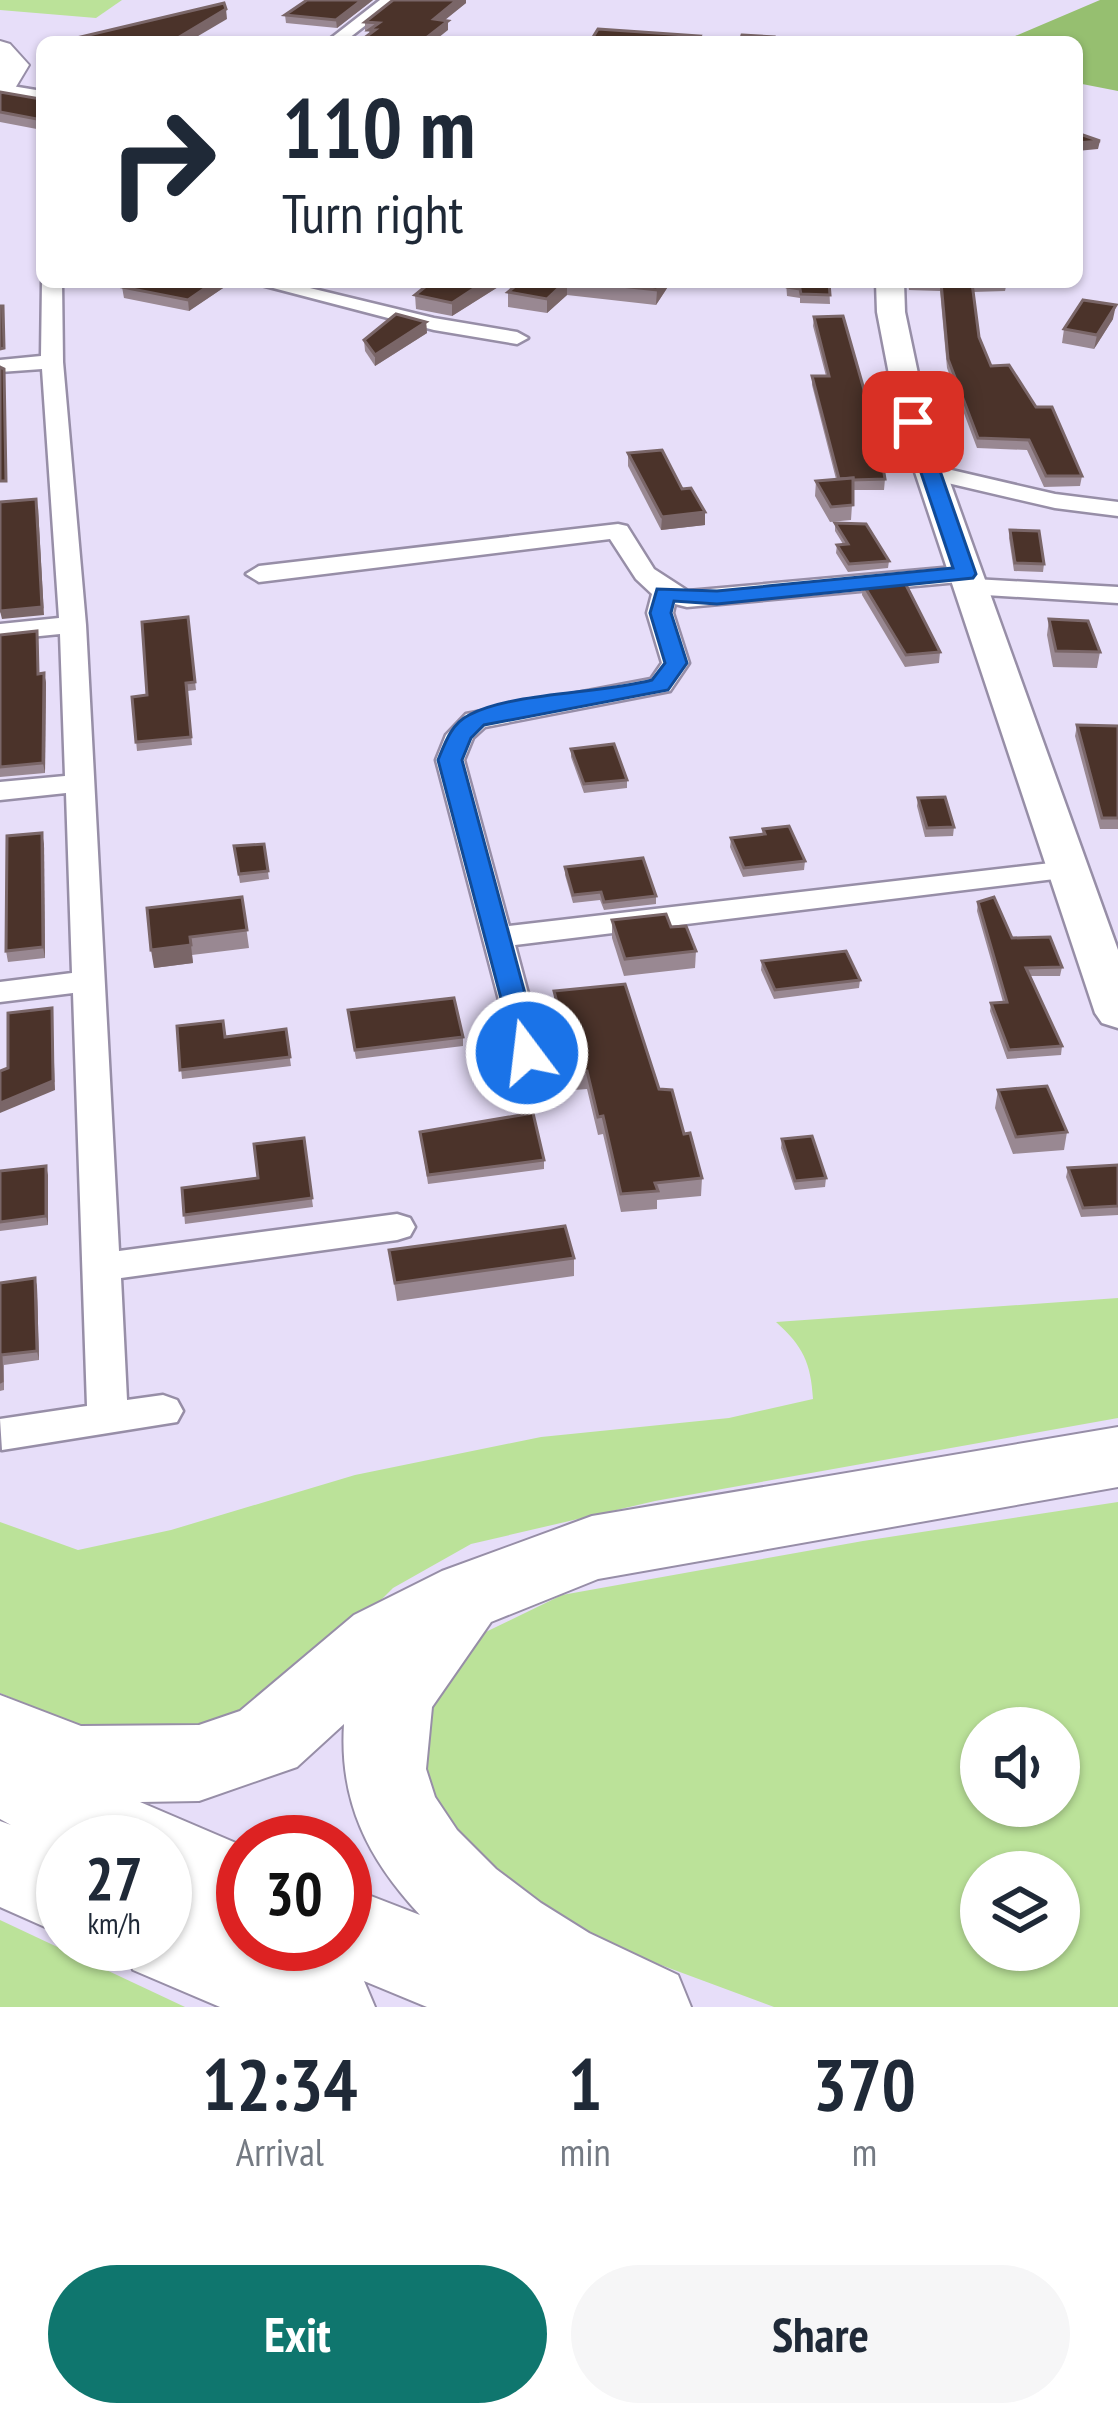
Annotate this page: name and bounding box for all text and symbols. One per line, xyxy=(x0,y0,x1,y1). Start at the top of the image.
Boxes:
text: 110 m xyxy=(282,72,475,181)
icon: right xyxy=(84,84,240,240)
text: Turn right xyxy=(282,178,463,248)
pin xyxy=(862,371,964,473)
icon: arrive xyxy=(880,389,946,455)
position arrow xyxy=(464,990,590,1116)
map controls xyxy=(960,1707,1080,1971)
button: sound xyxy=(960,1707,1080,1827)
speed limit sign: 30 xyxy=(216,1815,372,1971)
text: 27 xyxy=(85,1839,143,1917)
button: layers xyxy=(960,1851,1080,1971)
text: km/h xyxy=(87,1903,141,1942)
text: 12:34 xyxy=(202,2037,358,2130)
text: 1 xyxy=(568,2037,602,2130)
text: 370 xyxy=(813,2037,916,2130)
text: Arrival xyxy=(236,2126,324,2177)
text: min xyxy=(560,2126,611,2177)
text: m xyxy=(852,2126,877,2177)
button: Exit xyxy=(48,2265,547,2403)
button: Share xyxy=(571,2265,1070,2403)

